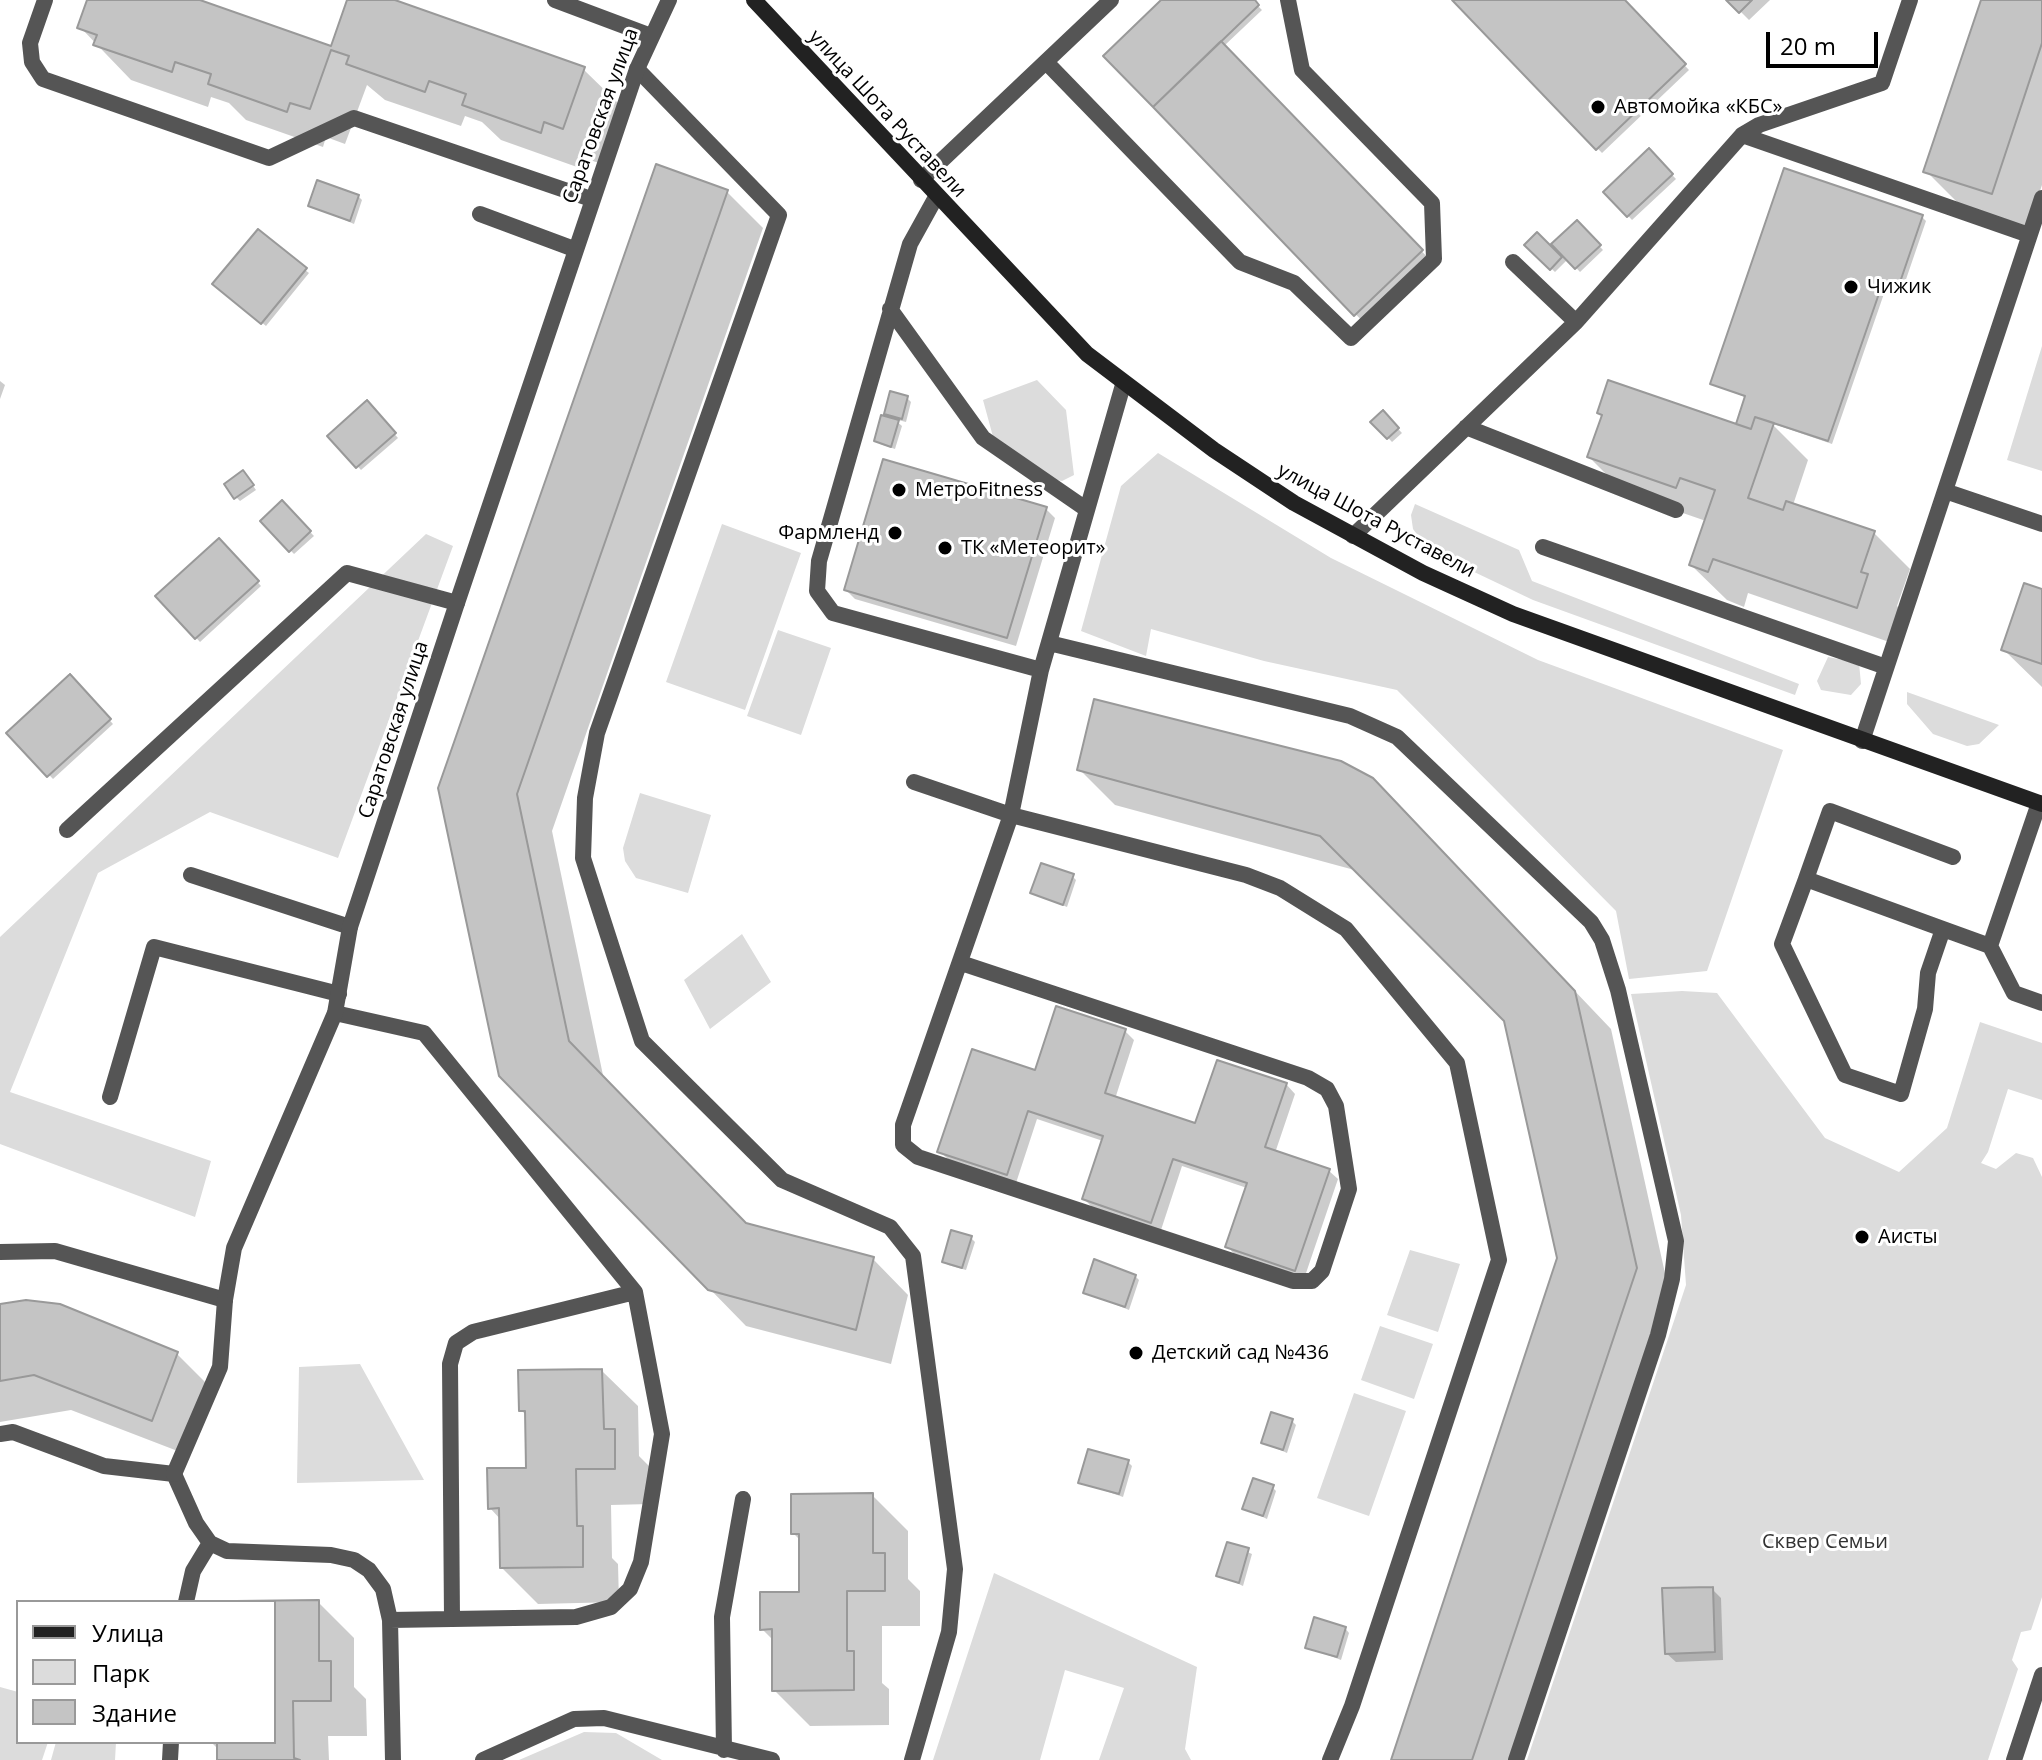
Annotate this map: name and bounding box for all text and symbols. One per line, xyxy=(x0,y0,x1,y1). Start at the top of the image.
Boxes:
scale bar xyxy=(1770,16,1882,66)
street label: Саратовская улица xyxy=(558,25,644,207)
street label: улица Шота Руставели xyxy=(803,25,971,203)
text: 20 m xyxy=(1780,29,1836,62)
place label: Автомойка «КБС» xyxy=(1614,95,1782,119)
marker: Автомойка «КБС» xyxy=(1589,98,1607,116)
place label: Чижик xyxy=(1867,275,1931,299)
marker: Чижик xyxy=(1842,278,1860,296)
street label: улица Шота Руставели xyxy=(1273,459,1479,583)
place label: МетроFitness xyxy=(915,478,1043,502)
marker: МетроFitness xyxy=(890,481,908,499)
place label: Фармленд xyxy=(778,521,879,545)
marker: Фармленд xyxy=(886,524,904,542)
place label: ТК «Метеорит» xyxy=(961,536,1105,560)
marker: ТК «Метеорит» xyxy=(936,539,954,557)
street label: Саратовская улица xyxy=(354,638,434,822)
place label: Аисты xyxy=(1878,1225,1938,1249)
marker: Аисты xyxy=(1853,1228,1871,1246)
place label: Детский сад №436 xyxy=(1152,1341,1329,1365)
marker: Детский сад №436 xyxy=(1127,1344,1145,1362)
park label: Сквер Семьи xyxy=(1762,1530,1888,1554)
legend xyxy=(16,1600,276,1744)
text: Улица xyxy=(92,1616,164,1649)
text: Парк xyxy=(92,1656,150,1689)
text: Здание xyxy=(92,1696,177,1729)

